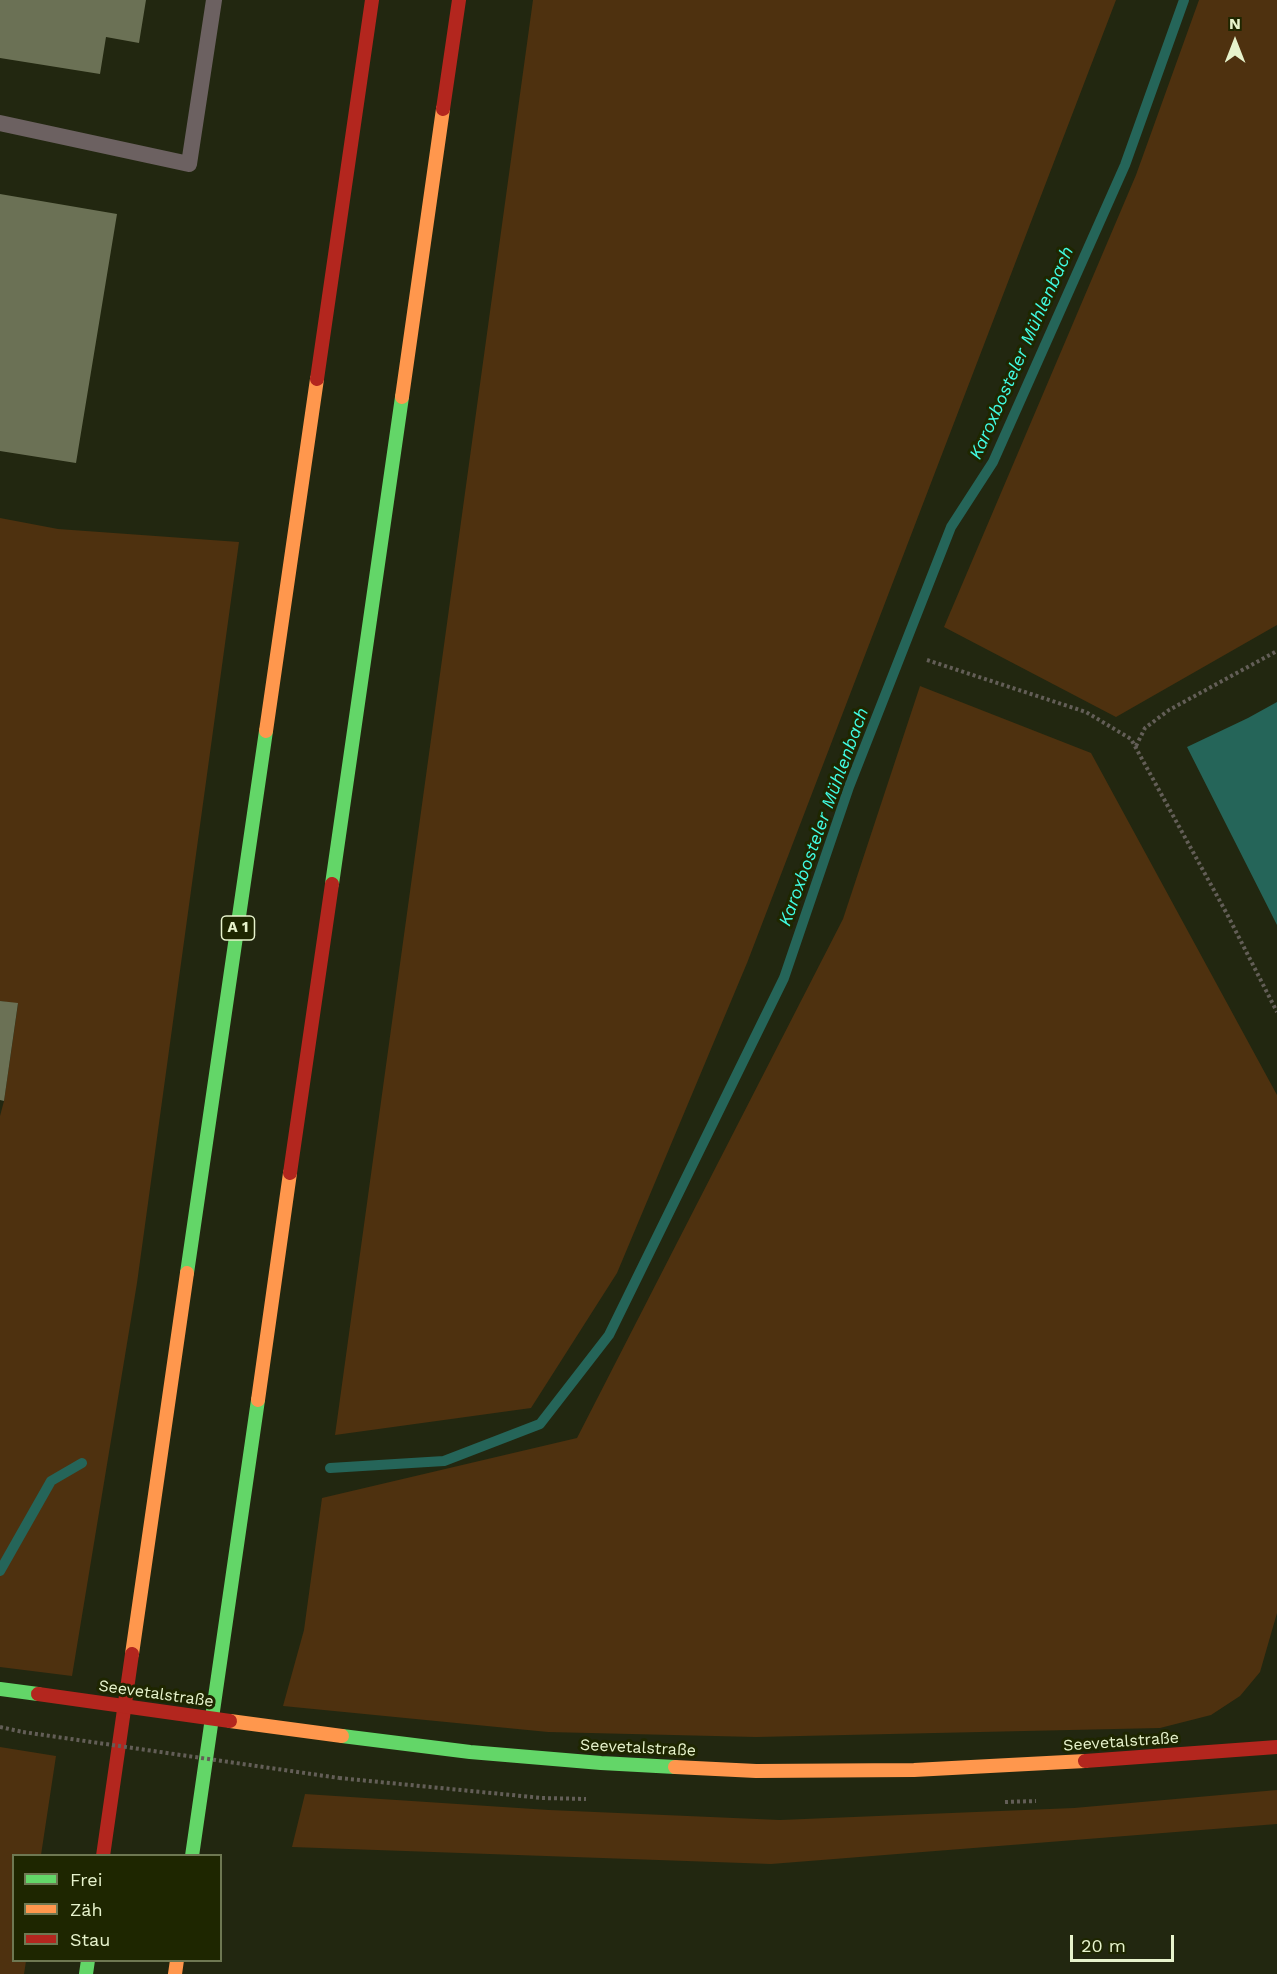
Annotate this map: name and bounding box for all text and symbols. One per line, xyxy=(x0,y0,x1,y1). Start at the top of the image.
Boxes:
north arrow xyxy=(1205,12,1265,72)
text: N xyxy=(1229,14,1241,33)
water label: Karoxbosteler Mühlenbach xyxy=(965,243,1079,463)
water label: Karoxbosteler Mühlenbach xyxy=(774,705,874,929)
road number: A 1 xyxy=(222,916,254,940)
street label: Seevetalstraße xyxy=(97,1676,215,1712)
street label: Seevetalstraße xyxy=(1062,1728,1180,1756)
street label: Seevetalstraße xyxy=(580,1735,696,1761)
legend xyxy=(12,1854,222,1962)
text: Frei xyxy=(70,1869,102,1890)
text: Zäh xyxy=(70,1899,103,1920)
scale bar xyxy=(1073,1923,1176,1961)
text: Stau xyxy=(70,1929,110,1950)
text: 20 m xyxy=(1081,1935,1126,1956)

